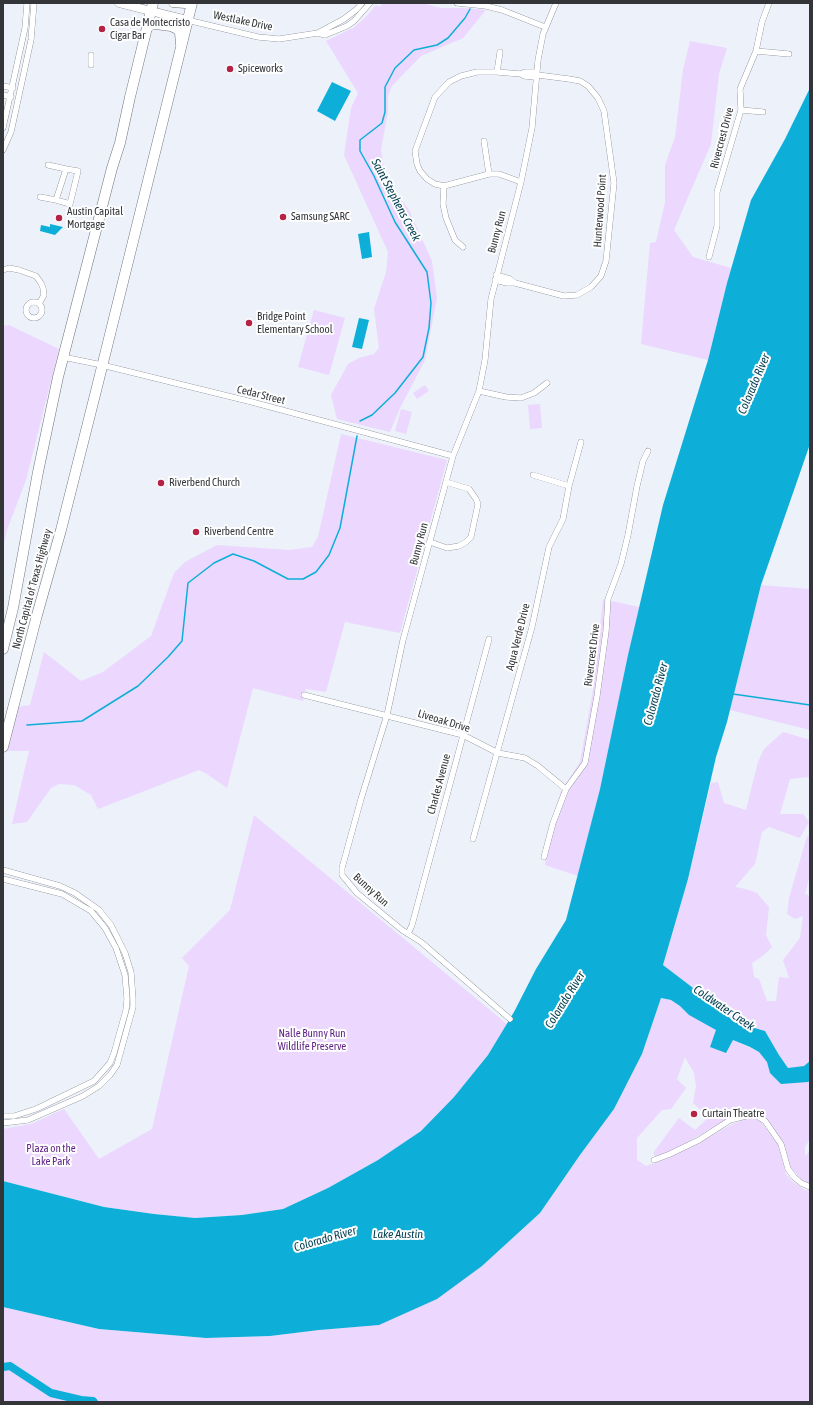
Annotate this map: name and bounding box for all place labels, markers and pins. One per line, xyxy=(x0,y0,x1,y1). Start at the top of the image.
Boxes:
place label: Casa de Montecristo Cigar Bar xyxy=(110,16,190,42)
marker: Casa de Montecristo Cigar Bar xyxy=(97,24,107,34)
place label: Spiceworks xyxy=(238,62,283,76)
marker: Spiceworks xyxy=(225,64,235,74)
place label: Austin Capital Mortgage xyxy=(67,205,123,231)
place label: Samsung SARC xyxy=(291,210,350,224)
marker: Samsung SARC xyxy=(278,212,288,222)
marker: Austin Capital Mortgage xyxy=(54,213,64,223)
place label: Bridge Point Elementary School xyxy=(257,310,333,336)
marker: Bridge Point Elementary School xyxy=(244,318,254,328)
place label: Riverbend Church xyxy=(169,476,240,490)
marker: Riverbend Church xyxy=(156,478,166,488)
place label: Riverbend Centre xyxy=(204,525,274,539)
marker: Riverbend Centre xyxy=(191,527,201,537)
place label: Curtain Theatre xyxy=(702,1107,765,1121)
marker: Curtain Theatre xyxy=(689,1109,699,1119)

